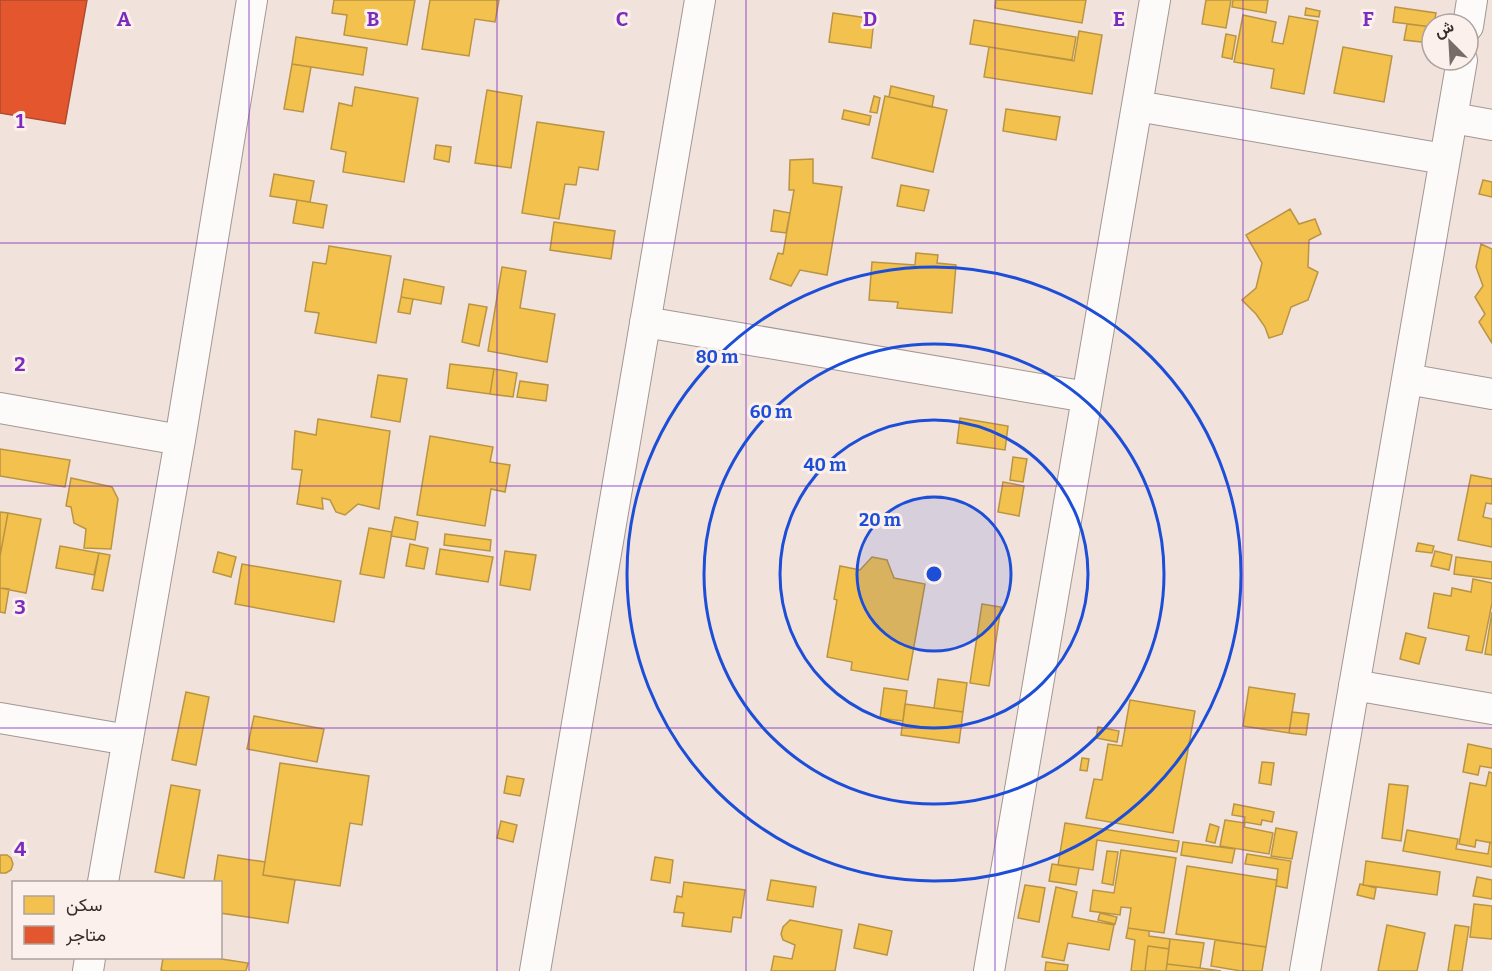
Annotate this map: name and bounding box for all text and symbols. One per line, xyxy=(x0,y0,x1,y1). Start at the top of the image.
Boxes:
text: A xyxy=(117,7,132,31)
text: B xyxy=(367,7,380,31)
text: C xyxy=(616,7,628,31)
text: D xyxy=(863,7,877,31)
text: E xyxy=(1113,7,1125,31)
text: F xyxy=(1362,7,1374,31)
north arrow xyxy=(1420,12,1480,72)
text: ش xyxy=(1431,16,1457,41)
text: 1 xyxy=(16,109,25,133)
text: 80 m xyxy=(696,346,738,368)
text: 2 xyxy=(14,352,26,376)
text: 60 m xyxy=(750,401,792,423)
text: 40 m xyxy=(804,454,846,476)
text: 20 m xyxy=(859,509,901,531)
centre of rings xyxy=(924,564,944,584)
text: 3 xyxy=(14,595,26,619)
text: 4 xyxy=(14,837,26,861)
legend xyxy=(12,881,222,959)
text: سكن xyxy=(66,894,102,916)
text: متاجر xyxy=(65,924,106,946)

